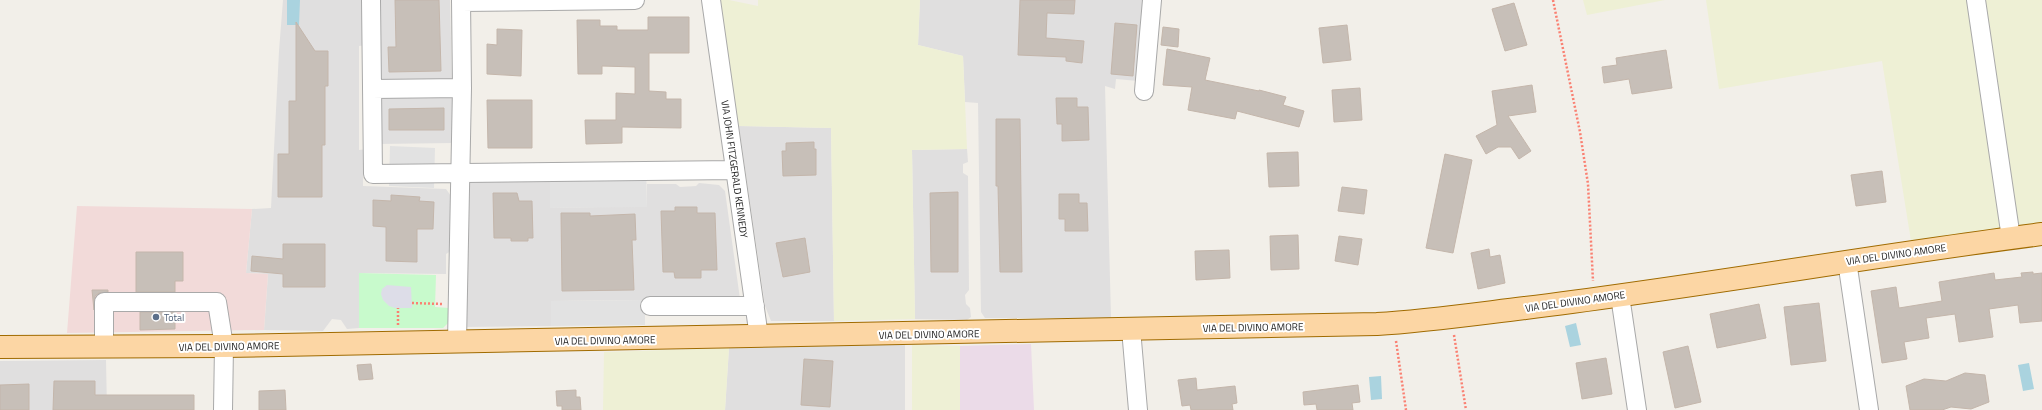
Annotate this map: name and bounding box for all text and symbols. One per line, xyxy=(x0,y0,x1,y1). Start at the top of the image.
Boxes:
street label: VIA JOHN FITZGERALD KENNEDY xyxy=(717,99,752,240)
street label: VIA DEL DIVINO AMORE xyxy=(1845,240,1947,269)
street label: VIA DEL DIVINO AMORE xyxy=(1524,287,1626,316)
place label: Total xyxy=(164,310,184,325)
marker: Total xyxy=(151,312,161,322)
street label: VIA DEL DIVINO AMORE xyxy=(1202,319,1304,336)
street label: VIA DEL DIVINO AMORE xyxy=(878,326,980,343)
street label: VIA DEL DIVINO AMORE xyxy=(554,332,656,349)
street label: VIA DEL DIVINO AMORE xyxy=(178,338,280,355)

